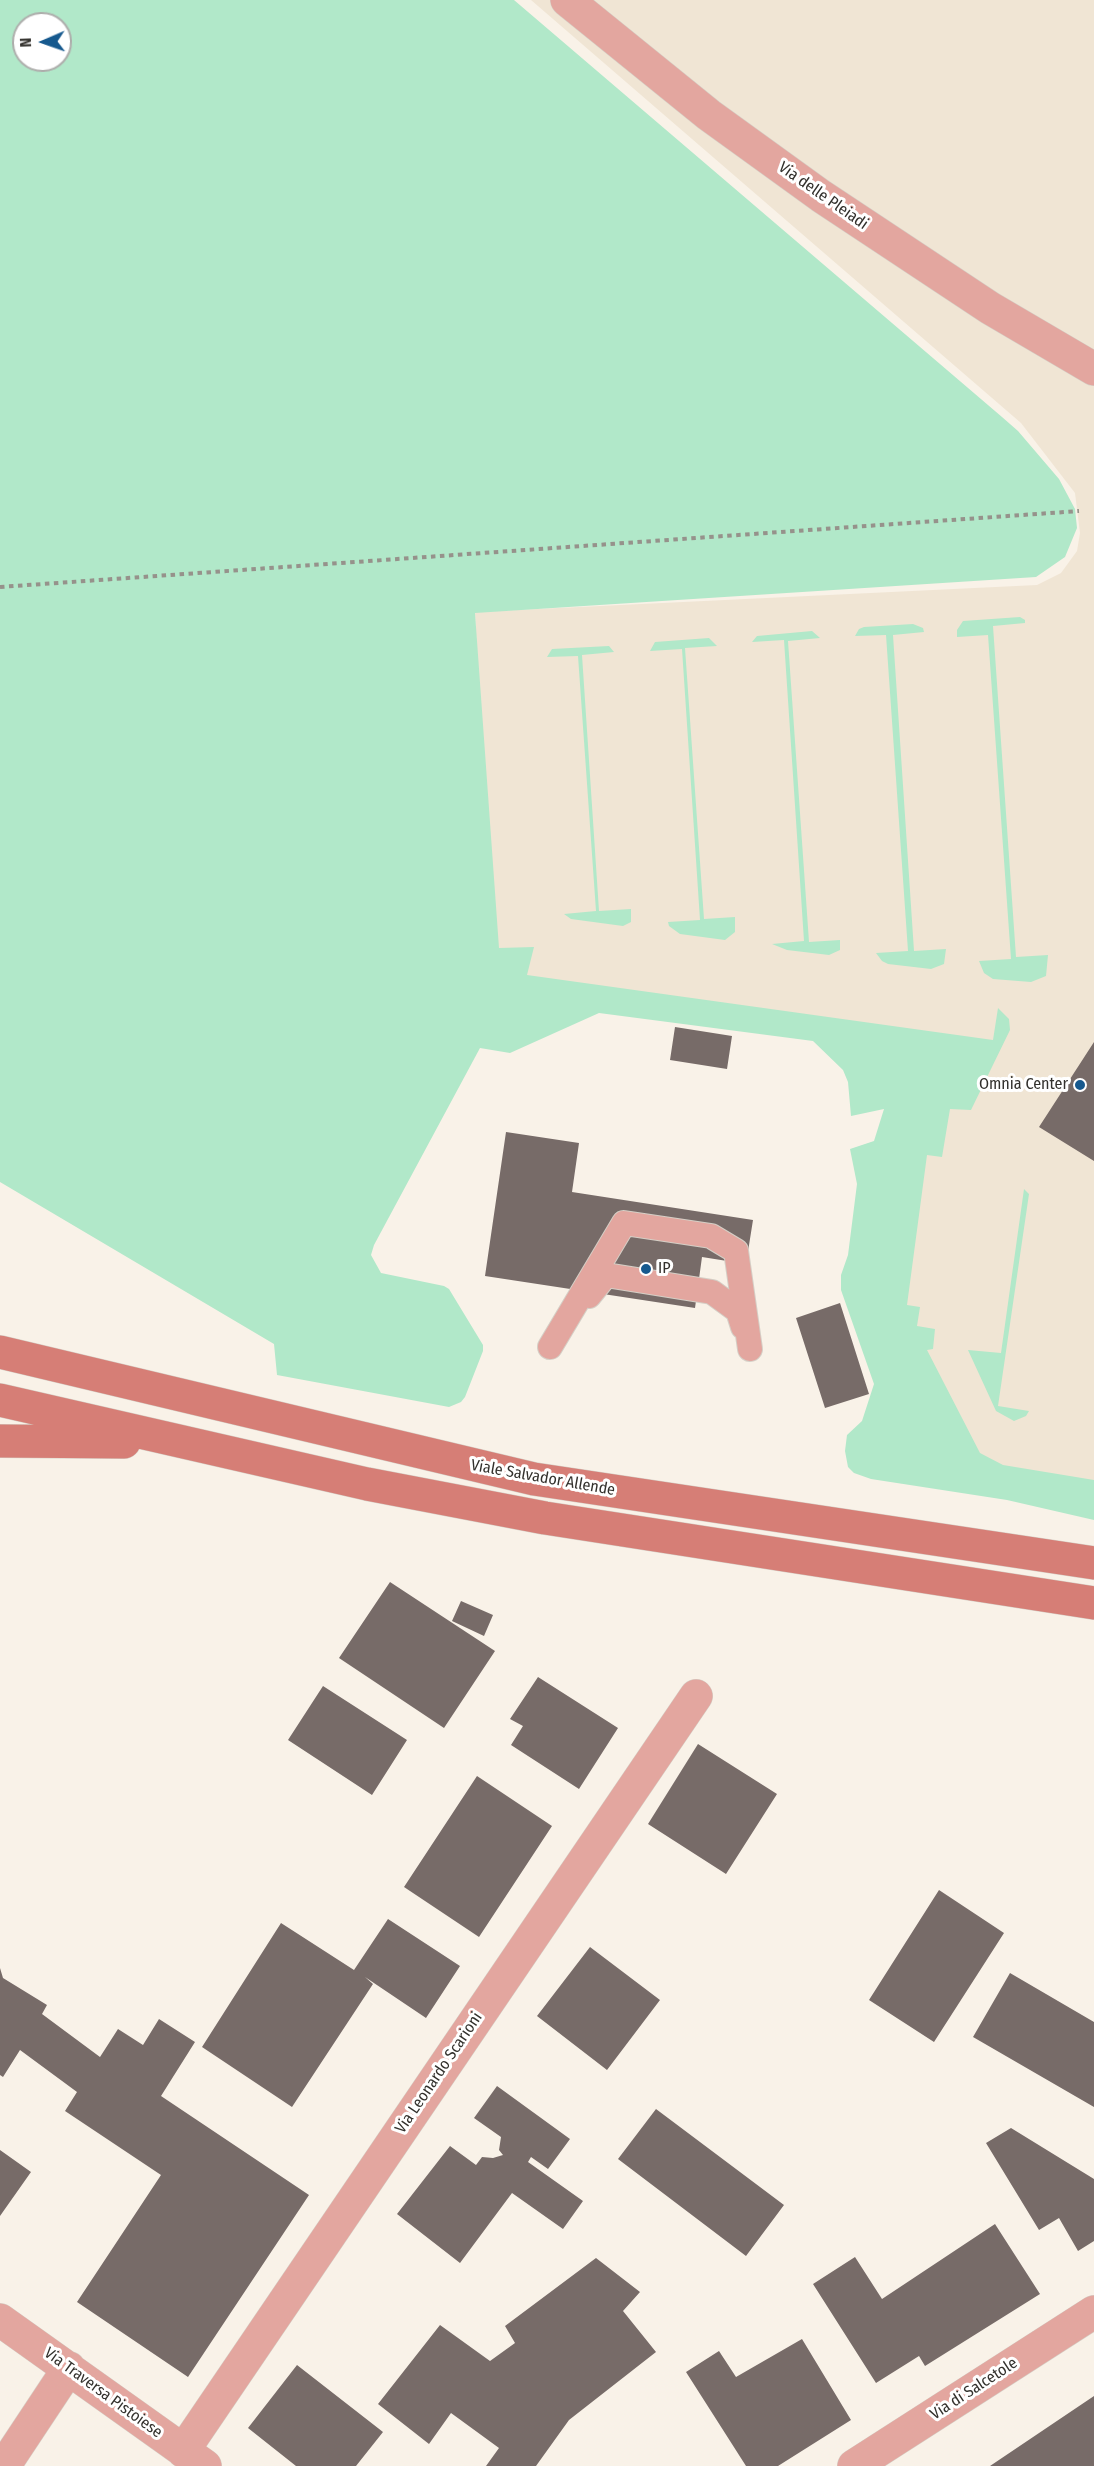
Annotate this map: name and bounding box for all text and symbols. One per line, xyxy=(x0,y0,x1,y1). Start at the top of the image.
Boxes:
north arrow xyxy=(12,12,72,72)
text: N xyxy=(16,37,35,48)
street label: Via delle Pleiadi xyxy=(774,158,872,234)
place label: Omnia Center xyxy=(979,1075,1068,1095)
marker: Omnia Center xyxy=(1073,1078,1087,1092)
place label: IP xyxy=(658,1259,671,1279)
marker: IP xyxy=(639,1262,653,1276)
street label: Viale Salvador Allende xyxy=(469,1456,617,1500)
street label: Via Leonardo Scarioni xyxy=(391,2009,487,2137)
street label: Via Traversa Pistoiese xyxy=(40,2344,166,2442)
street label: Via di Salcetole xyxy=(927,2354,1021,2424)

